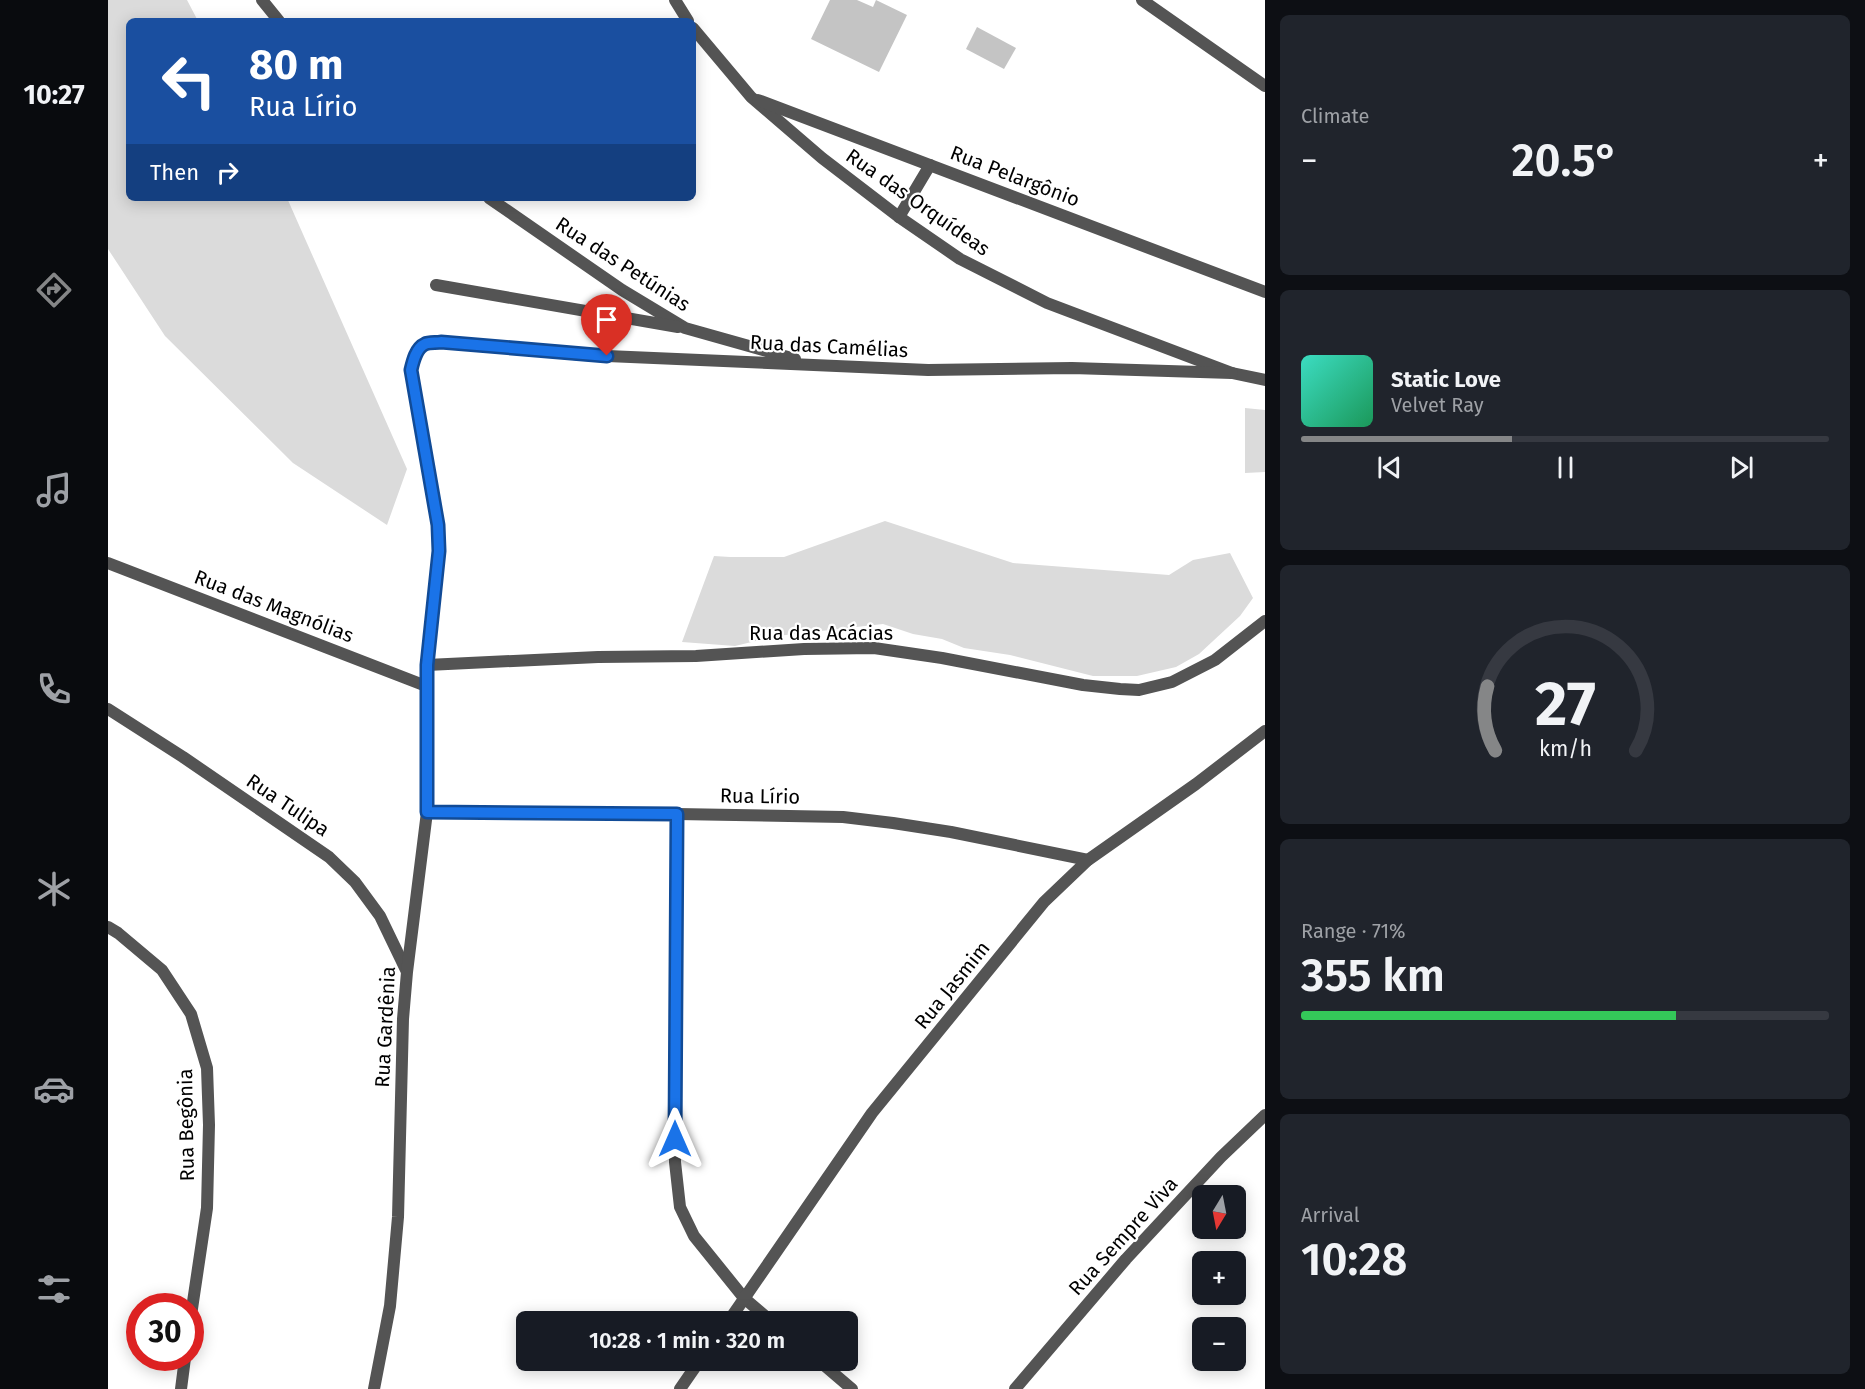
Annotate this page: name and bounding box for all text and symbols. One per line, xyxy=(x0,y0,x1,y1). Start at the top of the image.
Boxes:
text: 80 m xyxy=(249,40,343,90)
icon: left xyxy=(150,42,228,120)
text: 10:27 xyxy=(23,79,85,111)
text: Rua Lírio xyxy=(249,91,358,123)
text: Climate xyxy=(1301,104,1369,128)
text: 20.5° xyxy=(1511,134,1619,188)
street label: Rua Pelargônio xyxy=(947,140,1083,212)
text: − xyxy=(1301,141,1318,181)
text: + xyxy=(1813,141,1829,181)
street label: Rua das Orquídeas xyxy=(841,143,995,261)
icon: right xyxy=(211,156,244,189)
text: Then xyxy=(150,159,199,186)
street label: Rua das Petúnias xyxy=(551,212,695,316)
icon: directions xyxy=(33,269,75,311)
pin xyxy=(581,294,632,356)
icon: arrive xyxy=(590,303,623,336)
street label: Rua das Camélias xyxy=(749,330,909,362)
text: Static Love xyxy=(1391,366,1501,393)
text: Velvet Ray xyxy=(1391,393,1484,417)
icon: previous xyxy=(1373,451,1406,484)
icon: pause xyxy=(1549,451,1582,484)
icon: next xyxy=(1725,451,1758,484)
icon: music xyxy=(33,469,75,511)
street label: Rua das Magnólias xyxy=(191,565,357,647)
street label: Rua das Acácias xyxy=(749,621,893,645)
icon: phone xyxy=(33,668,75,710)
text: 27 xyxy=(1535,668,1595,743)
text: km/h xyxy=(1538,737,1592,763)
street label: Rua Tulipa xyxy=(242,768,334,842)
street label: Rua Lírio xyxy=(720,783,800,809)
icon: climate xyxy=(33,868,75,910)
text: Range · 71% xyxy=(1301,919,1406,943)
street label: Rua Jasmim xyxy=(909,936,995,1034)
text: 355 km xyxy=(1301,949,1445,1003)
street label: Rua Gardênia xyxy=(370,966,400,1088)
icon: car xyxy=(33,1068,75,1110)
street label: Rua Begônia xyxy=(173,1068,199,1182)
position arrow xyxy=(643,1107,707,1171)
street label: Rua Sempre Viva xyxy=(1063,1172,1183,1300)
north arrow xyxy=(1192,1185,1246,1239)
map controls xyxy=(1192,1185,1246,1371)
text: Arrival xyxy=(1301,1203,1360,1227)
text: 10:28 xyxy=(1301,1233,1407,1287)
button: + xyxy=(1192,1251,1246,1305)
icon: filters xyxy=(33,1268,75,1310)
speed limit sign: 30 xyxy=(126,1293,204,1371)
button: − xyxy=(1192,1317,1246,1371)
text: 10:28 · 1 min · 320 m xyxy=(589,1327,785,1354)

